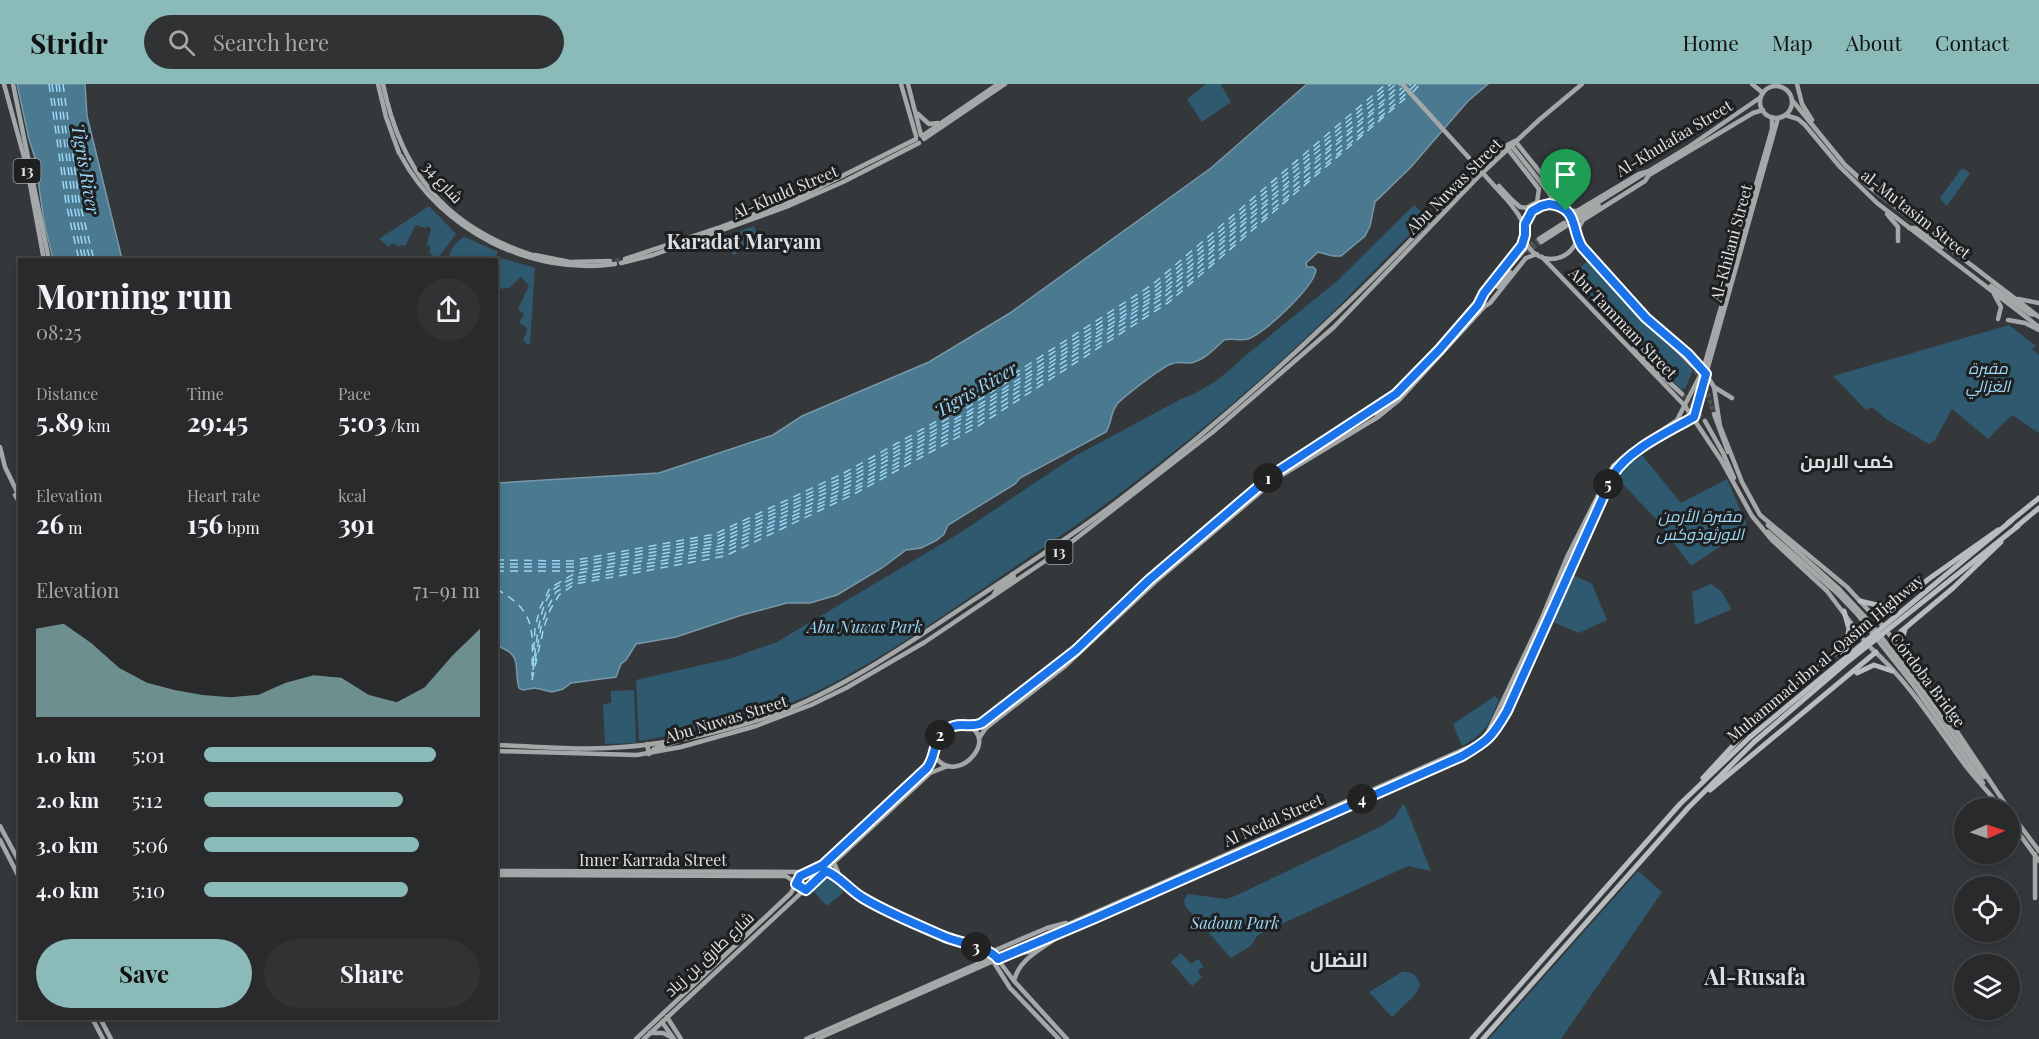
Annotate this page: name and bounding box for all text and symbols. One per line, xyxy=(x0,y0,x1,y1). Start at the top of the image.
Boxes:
search box xyxy=(144,15,564,69)
text: Stridr xyxy=(30,24,108,61)
icon: search xyxy=(165,26,198,59)
text: Search here xyxy=(213,27,329,57)
text: Home xyxy=(1683,28,1739,56)
text: Map xyxy=(1772,28,1813,56)
text: About xyxy=(1846,28,1902,56)
text: Contact xyxy=(1935,28,2009,56)
street label: Al-Khulafaa Street xyxy=(1611,94,1736,181)
water label: Tigris River xyxy=(66,122,106,217)
street label: Abu Nuwas Street xyxy=(1401,133,1506,239)
pin xyxy=(1540,149,1591,211)
street label: شارع 34 xyxy=(417,156,468,209)
icon: arrive xyxy=(1549,158,1582,191)
road number: 13 xyxy=(14,159,40,183)
street label: Al-Khuld Street xyxy=(728,160,841,224)
street label: al-Mu'tasim Street xyxy=(1857,164,1976,263)
street label: Al-Khilani Street xyxy=(1704,181,1756,305)
district label: Karadat Maryam xyxy=(667,227,821,254)
street label: Abu Tammam Street xyxy=(1564,262,1682,383)
text: Morning run xyxy=(36,273,232,317)
button: share xyxy=(417,278,480,341)
text: 08:25 xyxy=(36,318,82,345)
water label: Tigris River xyxy=(930,355,1022,422)
park label: مقبرة الغزالي xyxy=(1966,357,2012,399)
text: Distance xyxy=(36,383,98,404)
text: Time xyxy=(187,383,224,404)
text: Pace xyxy=(338,383,371,404)
text: 5.89 xyxy=(36,404,84,439)
text: 29:45 xyxy=(187,404,248,439)
text: 5:03 xyxy=(338,404,387,439)
text: km xyxy=(84,415,110,436)
text: /km xyxy=(387,415,420,436)
district label: كمب الارمن xyxy=(1800,449,1894,473)
pin: 1 xyxy=(1253,463,1283,493)
text: 1 xyxy=(1265,467,1271,488)
pin: 5 xyxy=(1593,469,1623,499)
text: 5 xyxy=(1604,473,1612,494)
text: Elevation xyxy=(36,485,103,506)
text: Heart rate xyxy=(187,485,260,506)
text: kcal xyxy=(338,485,367,506)
park label: مقبرة الأرمن الاورثوذوكس xyxy=(1656,505,1745,544)
text: 26 xyxy=(36,506,64,541)
text: 156 xyxy=(187,506,223,541)
text: 391 xyxy=(338,506,375,541)
text: m xyxy=(64,517,82,538)
text: bpm xyxy=(223,517,260,538)
road number: 13 xyxy=(1046,540,1072,564)
street label: Muhammad ibn al-Qasim Highway xyxy=(1722,569,1927,746)
text: Elevation xyxy=(36,576,119,603)
text: 71–91 m xyxy=(413,576,480,603)
park label: Abu Nuwas Park xyxy=(806,616,922,637)
street label: Córdoba Bridge xyxy=(1886,628,1971,731)
street label: Abu Nuwas Street xyxy=(661,690,790,747)
pin: 2 xyxy=(925,720,955,750)
text: 2 xyxy=(936,724,944,745)
text: 1.0 km xyxy=(36,741,96,768)
text: 5:01 xyxy=(132,741,165,768)
pin: 4 xyxy=(1347,784,1377,814)
text: 2.0 km xyxy=(36,786,99,813)
text: 5:12 xyxy=(132,786,163,813)
street label: Al Nedal Street xyxy=(1219,788,1326,851)
text: 4 xyxy=(1358,788,1366,809)
north arrow xyxy=(1954,798,2020,864)
map controls xyxy=(1954,798,2020,1020)
text: 3.0 km xyxy=(36,831,98,858)
text: 5:06 xyxy=(132,831,168,858)
street label: Inner Karrada Street xyxy=(579,849,727,870)
text: 4.0 km xyxy=(36,876,99,903)
text: 5:10 xyxy=(132,876,165,903)
button: locate xyxy=(1954,876,2020,942)
street label: شارع طارق بن زياد xyxy=(659,907,759,1002)
park label: Sadoun Park xyxy=(1190,912,1279,933)
pin: 3 xyxy=(961,932,991,962)
text: 3 xyxy=(972,936,980,957)
button: Save xyxy=(36,939,252,1008)
button: Share xyxy=(264,939,480,1008)
district label: النضال xyxy=(1310,945,1368,972)
button: layers xyxy=(1954,954,2020,1020)
district label: Al-Rusafa xyxy=(1703,961,1806,991)

